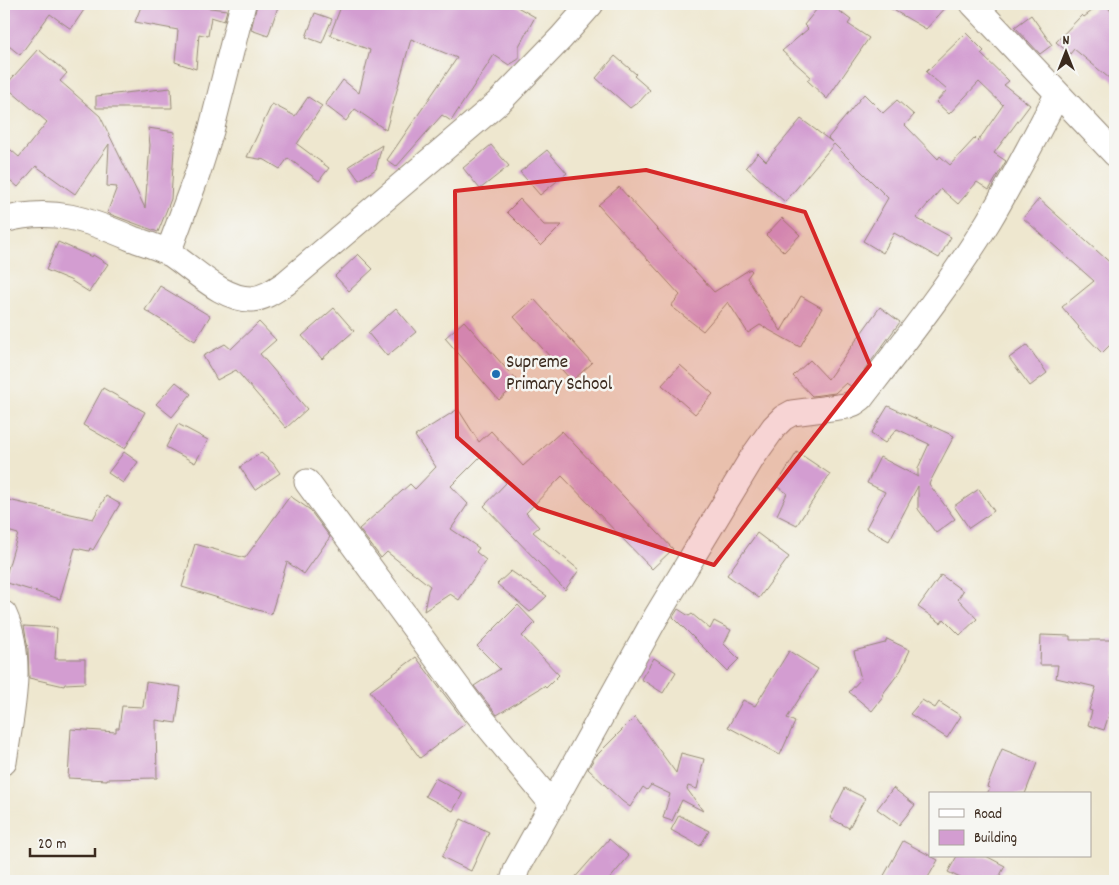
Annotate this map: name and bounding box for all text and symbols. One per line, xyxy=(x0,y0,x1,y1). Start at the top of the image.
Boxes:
north arrow xyxy=(1042,28,1092,78)
text: N xyxy=(1063,31,1070,51)
place label: Supreme Primary School xyxy=(506,350,613,399)
marker: Supreme Primary School xyxy=(490,368,502,380)
legend xyxy=(929,792,1092,858)
text: Road xyxy=(974,804,1002,826)
scale bar xyxy=(30,825,95,857)
text: Building xyxy=(974,828,1017,850)
text: 20 m xyxy=(38,834,66,856)

